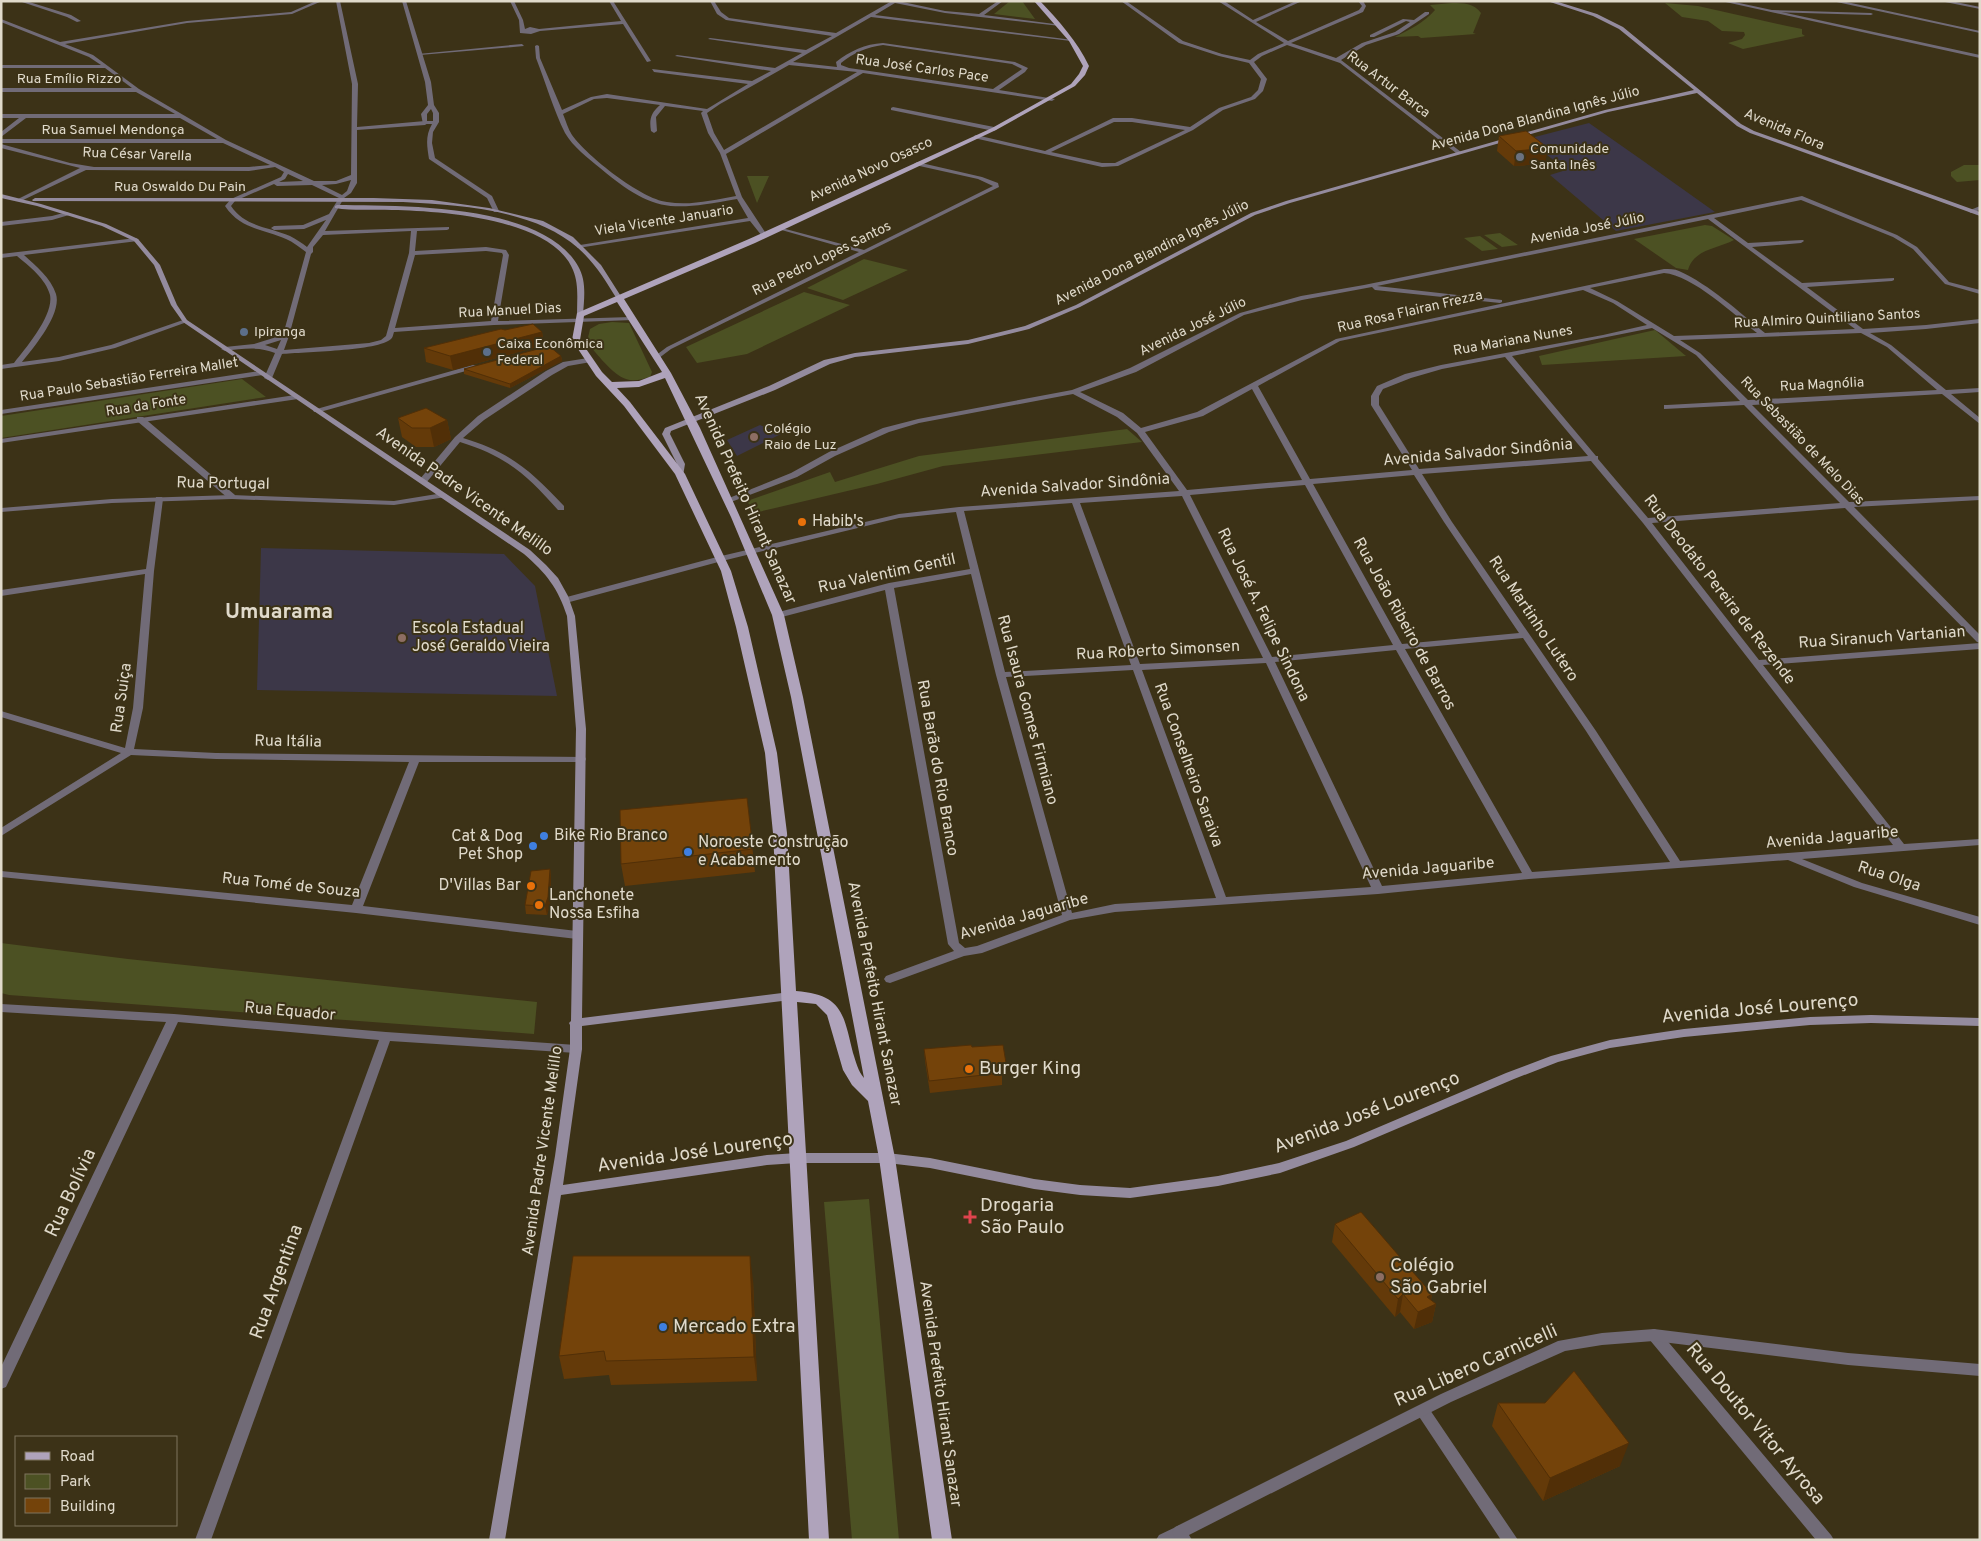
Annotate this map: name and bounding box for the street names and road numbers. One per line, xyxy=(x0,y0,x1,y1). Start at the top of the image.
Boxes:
street label: Rua Artur Barca xyxy=(1343,48,1433,122)
street label: Rua José Carlos Pace xyxy=(854,51,990,87)
street label: Rua Emílio Rizzo xyxy=(17,71,121,88)
street label: Avenida Dona Blandina Ignês Júlio xyxy=(1429,83,1642,155)
street label: Avenida Flora xyxy=(1741,106,1827,154)
street label: Rua Samuel Mendonça xyxy=(42,122,184,139)
street label: Avenida Novo Osasco xyxy=(806,134,936,206)
street label: Rua César Varella xyxy=(82,145,192,165)
street label: Rua Oswaldo Du Pain xyxy=(114,179,246,196)
street label: Avenida Dona Blandina Ignês Júlio xyxy=(1052,196,1252,310)
street label: Viela Vicente Januario xyxy=(593,202,735,240)
street label: Avenida José Júlio xyxy=(1528,209,1646,248)
street label: Rua Pedro Lopes Santos xyxy=(750,218,894,300)
street label: Rua Rosa Flairan Frezza xyxy=(1336,287,1484,337)
street label: Avenida José Júlio xyxy=(1137,294,1249,360)
street label: Rua Manuel Dias xyxy=(458,300,562,322)
street label: Rua Almiro Quintiliano Santos xyxy=(1733,306,1921,332)
street label: Rua Mariana Nunes xyxy=(1452,322,1574,360)
street label: Rua Paulo Sebastião Ferreira Mallet xyxy=(19,354,239,406)
street label: Rua Sebastião de Melo Dias xyxy=(1736,373,1868,509)
street label: Rua Magnólia xyxy=(1779,374,1865,396)
street label: Rua da Fonte xyxy=(105,391,187,421)
street label: Avenida Prefeito Hirant Sanazar xyxy=(689,391,801,607)
street label: Avenida Padre Vicente Melillo xyxy=(372,423,556,561)
street label: Avenida Salvador Sindônia xyxy=(1382,435,1574,471)
street label: Avenida Salvador Sindônia xyxy=(979,469,1171,503)
street label: Rua Portugal xyxy=(176,473,270,495)
street label: Rua Deodato Pereira de Rezende xyxy=(1639,491,1799,689)
street label: Rua José A. Felipe Sindona xyxy=(1212,525,1314,705)
street label: Rua João Ribeiro de Barros xyxy=(1348,534,1460,714)
street label: Rua Valentim Gentil xyxy=(816,550,958,598)
street label: Rua Martinho Lutero xyxy=(1484,552,1583,686)
street label: Rua Isaura Gomes Firmiano xyxy=(992,613,1062,807)
street label: Rua Siranuch Vartanian xyxy=(1798,622,1966,654)
street label: Rua Roberto Simonsen xyxy=(1075,637,1241,665)
street label: Rua Suiça xyxy=(107,662,137,734)
street label: Rua Barão do Rio Branco xyxy=(912,678,962,858)
street label: Rua Conselheiro Saraiva xyxy=(1149,680,1227,850)
street label: Rua Itália xyxy=(254,731,322,753)
street label: Avenida Jaguaribe xyxy=(1765,822,1899,854)
street label: Avenida Jaguaribe xyxy=(1361,853,1495,885)
street label: Rua Olga xyxy=(1855,857,1923,897)
street label: Rua Tomé de Souza xyxy=(221,869,361,903)
street label: Avenida Prefeito Hirant Sanazar xyxy=(842,880,906,1108)
street label: Avenida Jaguaribe xyxy=(957,889,1091,945)
street label: Avenida José Lourenço xyxy=(1661,988,1859,1030)
street label: Rua Equador xyxy=(244,998,336,1026)
street label: Avenida Padre Vicente Melillo xyxy=(518,1045,568,1257)
street label: Avenida José Lourenço xyxy=(1271,1066,1463,1160)
street label: Avenida José Lourenço xyxy=(596,1127,794,1179)
street label: Rua Bolívia xyxy=(40,1145,102,1241)
street label: Rua Argentina xyxy=(245,1221,309,1343)
street label: Avenida Prefeito Hirant Sanazar xyxy=(914,1279,966,1509)
street label: Rua Libero Carnicelli xyxy=(1391,1319,1561,1413)
street label: Rua Doutor Vitor Ayrosa xyxy=(1680,1338,1830,1510)

